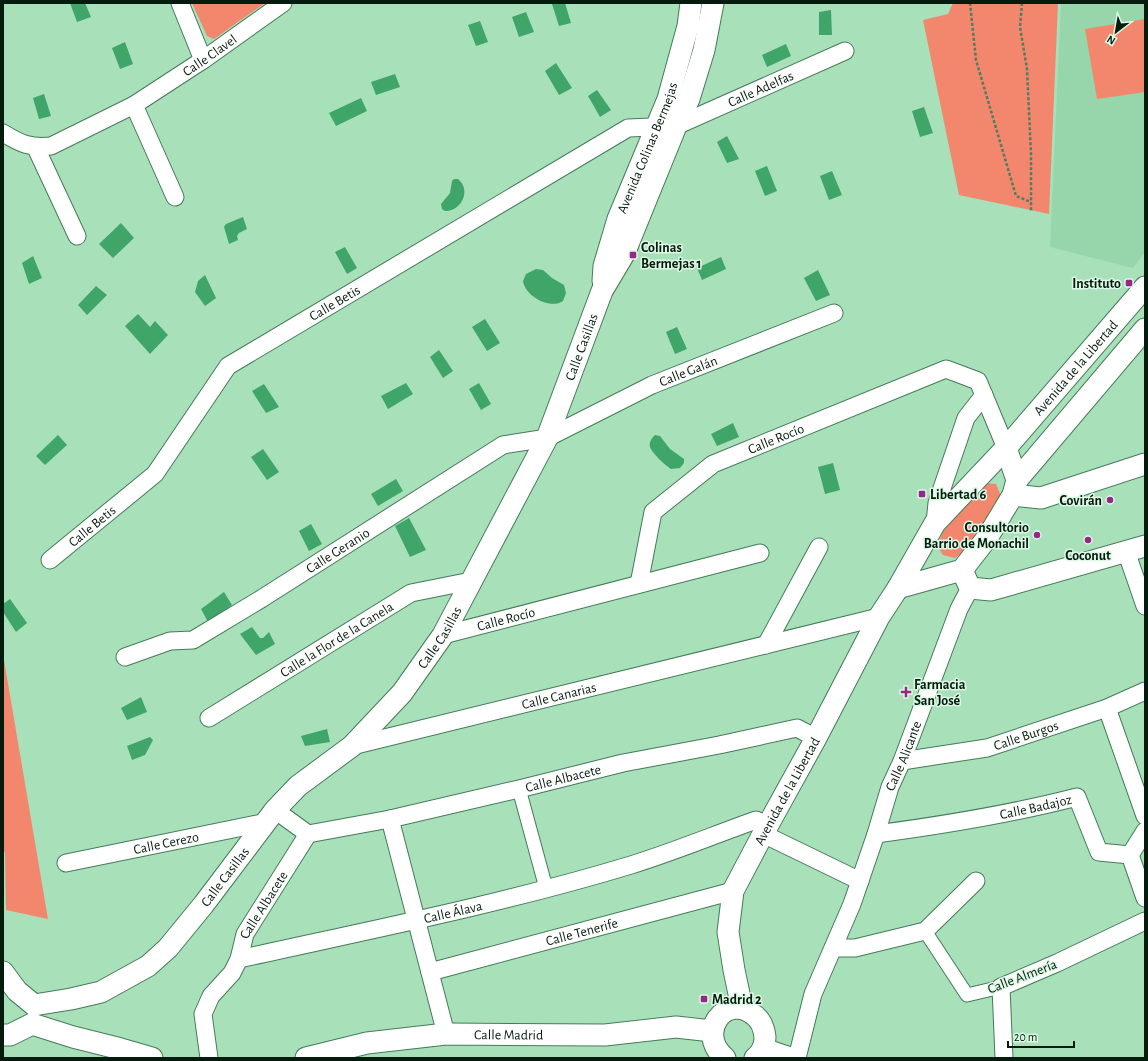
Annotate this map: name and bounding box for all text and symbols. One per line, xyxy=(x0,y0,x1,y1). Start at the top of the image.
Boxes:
north arrow xyxy=(1096,12,1136,52)
street label: Calle Clavel xyxy=(180,32,240,79)
text: N xyxy=(1105,33,1117,47)
street label: Calle Adelfas xyxy=(726,69,796,110)
street label: Avenida Colinas Bermejas xyxy=(615,81,680,216)
place label: Colinas Bermejas 1 xyxy=(641,241,702,271)
marker: Colinas Bermejas 1 xyxy=(628,250,638,260)
place label: Instituto xyxy=(1072,277,1121,291)
marker: Instituto xyxy=(1124,278,1134,288)
street label: Calle Betis xyxy=(307,283,363,324)
street label: Calle Casillas xyxy=(563,312,601,383)
street label: Avenida de la Libertad xyxy=(1031,318,1121,419)
street label: Calle Galán xyxy=(657,354,719,389)
street label: Calle Rocío xyxy=(746,422,806,457)
place label: Libertad 6 xyxy=(930,488,987,502)
marker: Libertad 6 xyxy=(917,489,927,499)
place label: Covirán xyxy=(1060,494,1102,508)
marker: Covirán xyxy=(1105,495,1115,505)
street label: Calle Betis xyxy=(66,503,119,550)
place label: Consultorio Barrio de Monachil xyxy=(924,521,1029,551)
street label: Calle Geranio xyxy=(304,526,373,576)
marker: Consultorio Barrio de Monachil xyxy=(1032,530,1042,540)
marker: Coconut xyxy=(1083,535,1093,545)
place label: Coconut xyxy=(1065,549,1111,563)
street label: Calle la Flor de la Canela xyxy=(278,599,397,680)
street label: Calle Casillas xyxy=(416,605,465,672)
street label: Calle Rocío xyxy=(476,605,537,634)
place label: Farmacia San José xyxy=(914,678,966,708)
street label: Calle Canarias xyxy=(520,680,598,712)
marker: Farmacia San José xyxy=(901,687,911,697)
street label: Calle Alicante xyxy=(883,719,924,793)
street label: Calle Burgos xyxy=(992,719,1060,753)
street label: Avenida de la Libertad xyxy=(752,735,823,848)
street label: Calle Albacete xyxy=(524,763,602,795)
street label: Calle Badajoz xyxy=(999,793,1074,822)
street label: Calle Cerezo xyxy=(132,830,200,857)
street label: Calle Casillas xyxy=(199,845,252,910)
street label: Calle Albacete xyxy=(238,869,291,940)
street label: Calle Álava xyxy=(423,899,484,926)
street label: Calle Tenerife xyxy=(544,916,619,949)
street label: Calle Almería xyxy=(986,957,1059,997)
place label: Madrid 2 xyxy=(712,993,762,1007)
marker: Madrid 2 xyxy=(699,994,709,1004)
scale bar xyxy=(1008,1023,1074,1049)
street label: Calle Madrid xyxy=(474,1028,543,1043)
text: 20 m xyxy=(1014,1031,1037,1043)

